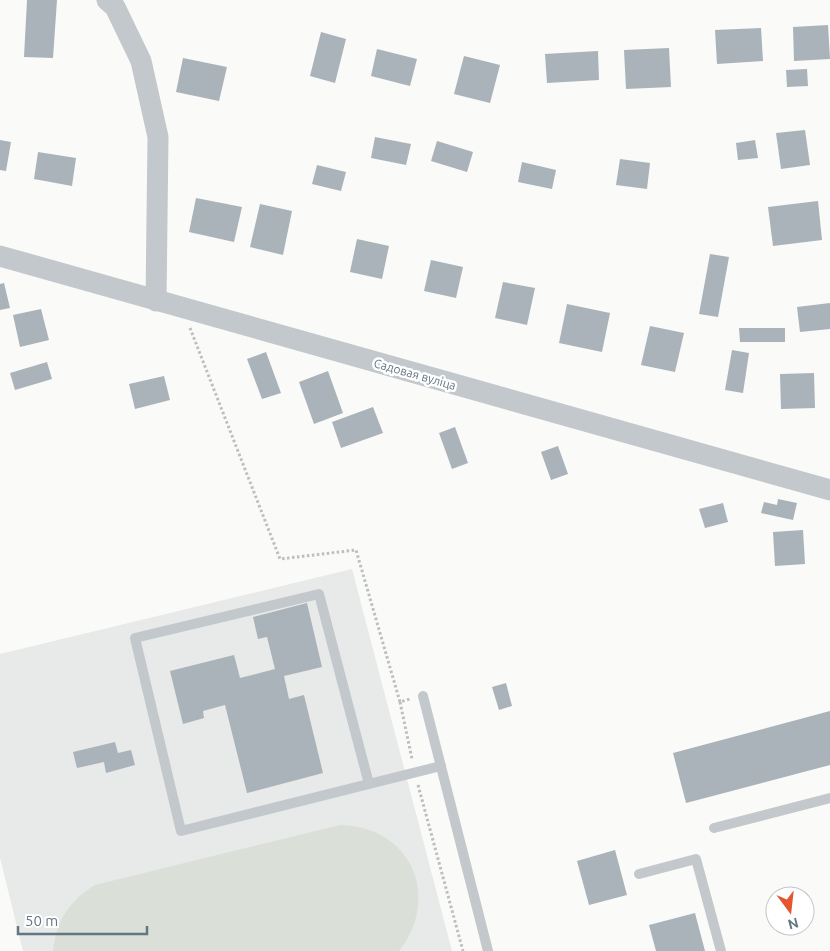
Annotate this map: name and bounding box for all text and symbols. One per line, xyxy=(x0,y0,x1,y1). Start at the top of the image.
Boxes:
street label: Садовая вуліца xyxy=(372,356,458,392)
north arrow xyxy=(765,886,815,936)
scale bar xyxy=(18,904,146,936)
text: 50 m xyxy=(25,912,58,929)
text: N xyxy=(786,914,800,933)

